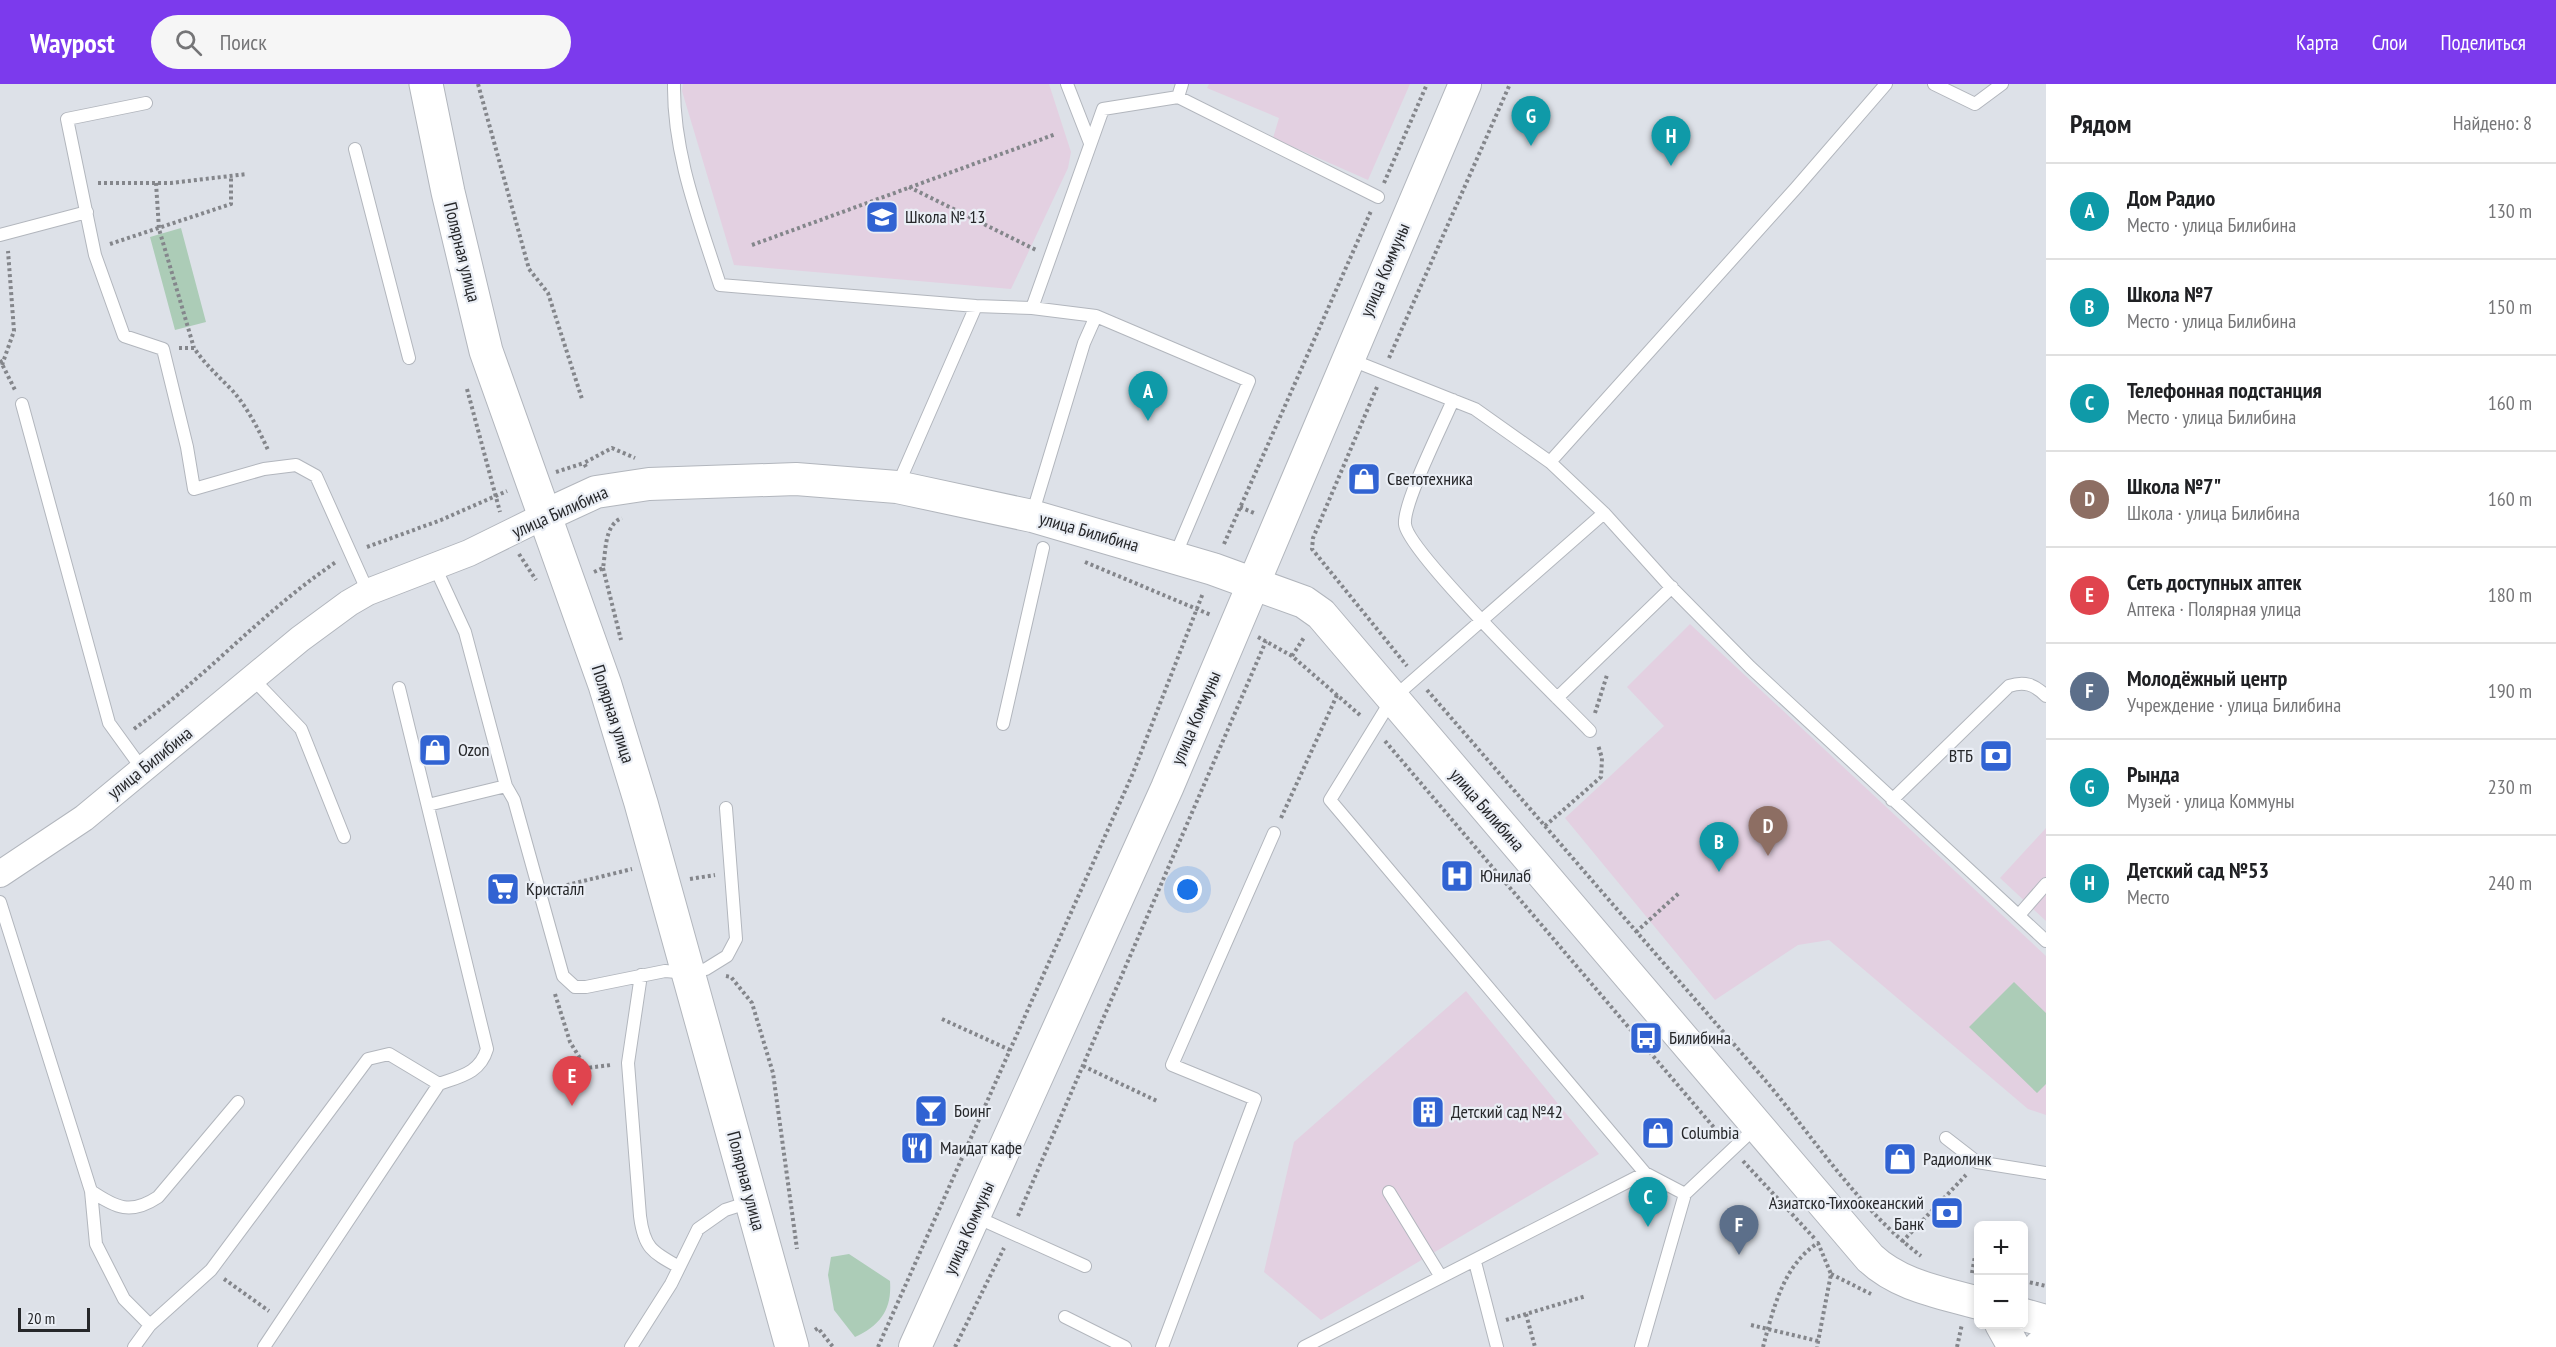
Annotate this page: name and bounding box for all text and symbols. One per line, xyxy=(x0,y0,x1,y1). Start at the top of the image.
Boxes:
search box xyxy=(151,15,571,69)
text: Waypost xyxy=(30,24,115,61)
icon: search xyxy=(172,26,205,59)
text: Поиск xyxy=(220,28,267,56)
text: Карта xyxy=(2296,29,2339,56)
text: Слои xyxy=(2372,29,2407,56)
text: Поделиться xyxy=(2440,29,2526,56)
pin: G xyxy=(1512,97,1550,146)
text: Рядом xyxy=(2070,107,2131,140)
text: Найдено: 8 xyxy=(2453,110,2532,136)
pin: H xyxy=(1652,116,1690,166)
text: Дом Радио xyxy=(2127,184,2215,212)
text: A xyxy=(2084,198,2095,224)
text: 130 m xyxy=(2488,198,2532,224)
school or university icon: Школа № 13 xyxy=(864,199,900,235)
street label: Полярная улица xyxy=(439,200,486,304)
place label: Школа № 13 xyxy=(905,205,985,228)
text: Место · улица Билибина xyxy=(2127,212,2296,238)
street label: улица Коммуны xyxy=(1354,219,1415,320)
text: Школа №7 xyxy=(2127,280,2214,308)
text: B xyxy=(2085,294,2094,320)
text: 150 m xyxy=(2488,294,2532,320)
text: Место · улица Билибина xyxy=(2127,308,2296,334)
pin: A xyxy=(1128,372,1168,421)
text: Телефонная подстанция xyxy=(2127,376,2322,404)
text: C xyxy=(2085,390,2094,416)
text: 160 m xyxy=(2488,390,2532,416)
text: Место · улица Билибина xyxy=(2127,404,2296,430)
shop icon: Светотехника xyxy=(1346,461,1382,497)
place label: Светотехника xyxy=(1387,467,1473,490)
text: Школа №7" xyxy=(2127,472,2221,500)
street label: улица Билибина xyxy=(508,480,611,543)
text: D xyxy=(2084,486,2095,512)
text: 160 m xyxy=(2488,486,2532,512)
text: Школа · улица Билибина xyxy=(2127,500,2300,526)
street label: улица Билибина xyxy=(1037,506,1142,557)
text: Сеть доступных аптек xyxy=(2127,568,2302,596)
text: E xyxy=(2085,582,2094,608)
text: 180 m xyxy=(2488,582,2532,608)
text: Аптека · Полярная улица xyxy=(2127,596,2301,622)
street label: Полярная улица xyxy=(587,662,640,766)
text: Молодёжный центр xyxy=(2127,664,2287,692)
street label: улица Коммуны xyxy=(1165,667,1226,768)
text: F xyxy=(2085,678,2094,704)
text: 190 m xyxy=(2488,678,2532,704)
text: Учреждение · улица Билибина xyxy=(2127,692,2341,718)
street label: улица Билибина xyxy=(103,721,197,804)
shop icon: Ozon xyxy=(417,732,453,768)
place label: Ozon xyxy=(458,738,490,761)
bank icon: ВТБ xyxy=(1978,738,2014,774)
place label: ВТБ xyxy=(1949,744,1973,767)
text: Рында xyxy=(2127,760,2179,788)
street label: улица Билибина xyxy=(1445,763,1530,856)
text: G xyxy=(2084,774,2095,800)
text: 230 m xyxy=(2488,774,2532,800)
text: Музей · улица Коммуны xyxy=(2127,788,2295,814)
pin: D xyxy=(1748,806,1788,856)
pin: B xyxy=(1700,822,1738,872)
text: Детский сад №53 xyxy=(2127,856,2269,884)
hospital icon: Юнилаб xyxy=(1439,858,1475,894)
place label: Юнилаб xyxy=(1480,864,1531,887)
text: H xyxy=(2084,870,2095,896)
text: 240 m xyxy=(2488,870,2532,896)
supermarket icon: Кристалл xyxy=(485,871,521,907)
your location xyxy=(1173,875,1202,904)
place label: Кристалл xyxy=(526,877,584,900)
text: Место xyxy=(2127,884,2170,910)
bus stop icon: Билибина xyxy=(1628,1020,1664,1056)
place label: Билибина xyxy=(1669,1026,1731,1049)
pin: E xyxy=(552,1056,592,1106)
bar icon: Боинг xyxy=(913,1093,949,1129)
building icon: Детский сад №42 xyxy=(1410,1094,1446,1130)
place label: Боинг xyxy=(954,1099,991,1122)
place label: Детский сад №42 xyxy=(1451,1100,1563,1123)
shop icon: Columbia xyxy=(1640,1115,1676,1151)
place label: Columbia xyxy=(1681,1121,1739,1144)
street label: Полярная улица xyxy=(722,1129,771,1233)
restaurant icon: Маидат кафе xyxy=(899,1130,935,1166)
place label: Маидат кафе xyxy=(940,1136,1022,1159)
shop icon: Радиолинк xyxy=(1882,1141,1918,1177)
place label: Радиолинк xyxy=(1923,1147,1991,1170)
street label: улица Коммуны xyxy=(938,1178,999,1278)
pin: C xyxy=(1628,1178,1668,1227)
place label: Азиатско-Тихоокеанский Банк xyxy=(1769,1191,1924,1235)
bank icon: Азиатско-Тихоокеанский Банк xyxy=(1929,1195,1965,1231)
pin: F xyxy=(1720,1206,1758,1255)
map controls xyxy=(1974,1221,2028,1329)
button: + xyxy=(1974,1221,2028,1275)
button: − xyxy=(1974,1275,2028,1329)
scale bar xyxy=(18,1305,90,1332)
text: 20 m xyxy=(27,1308,55,1328)

